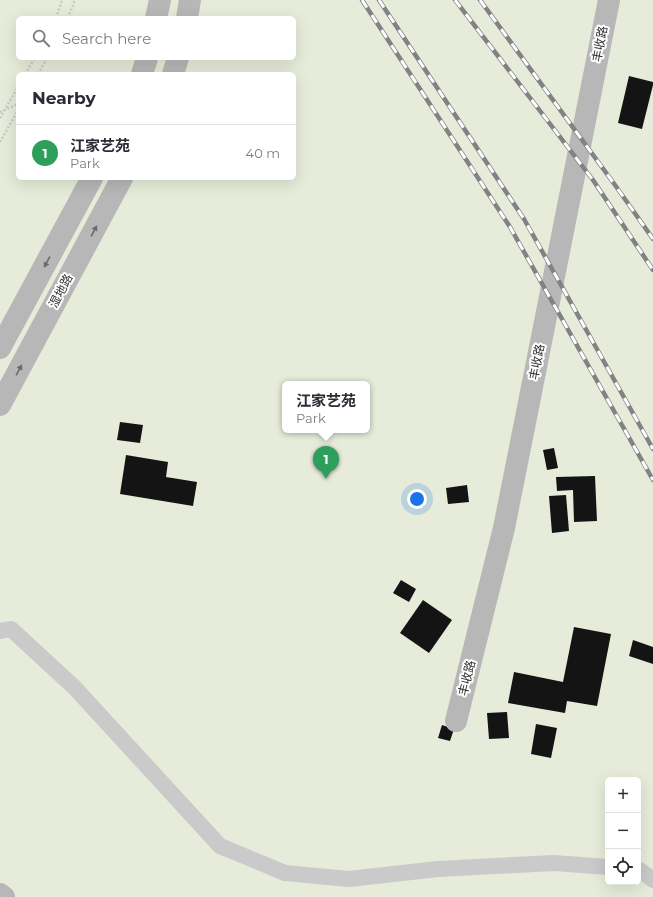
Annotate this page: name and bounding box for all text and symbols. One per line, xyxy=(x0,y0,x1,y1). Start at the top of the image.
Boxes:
search box xyxy=(16,16,296,60)
street label: 丰收路 xyxy=(589,25,610,63)
icon: search xyxy=(30,27,52,49)
text: Search here xyxy=(62,29,151,48)
text: Nearby xyxy=(32,88,96,108)
text: 江家艺苑 xyxy=(70,136,130,155)
text: 1 xyxy=(42,145,48,161)
text: 40 m xyxy=(246,145,280,161)
text: Park xyxy=(70,155,100,171)
one-way arrow xyxy=(90,226,97,237)
one-way arrow xyxy=(44,256,50,267)
street label: 湿地路 xyxy=(45,271,76,310)
street label: 丰收路 xyxy=(526,343,547,381)
one-way arrow xyxy=(15,365,22,376)
popup xyxy=(282,381,370,433)
text: 江家艺苑 xyxy=(296,391,356,410)
text: Park xyxy=(296,410,326,426)
pin: 1 xyxy=(313,446,339,479)
your location xyxy=(407,489,427,509)
street label: 丰收路 xyxy=(455,659,478,697)
map controls xyxy=(605,777,641,885)
button: + xyxy=(605,777,641,813)
button: − xyxy=(605,813,641,849)
button: locate xyxy=(605,849,641,885)

